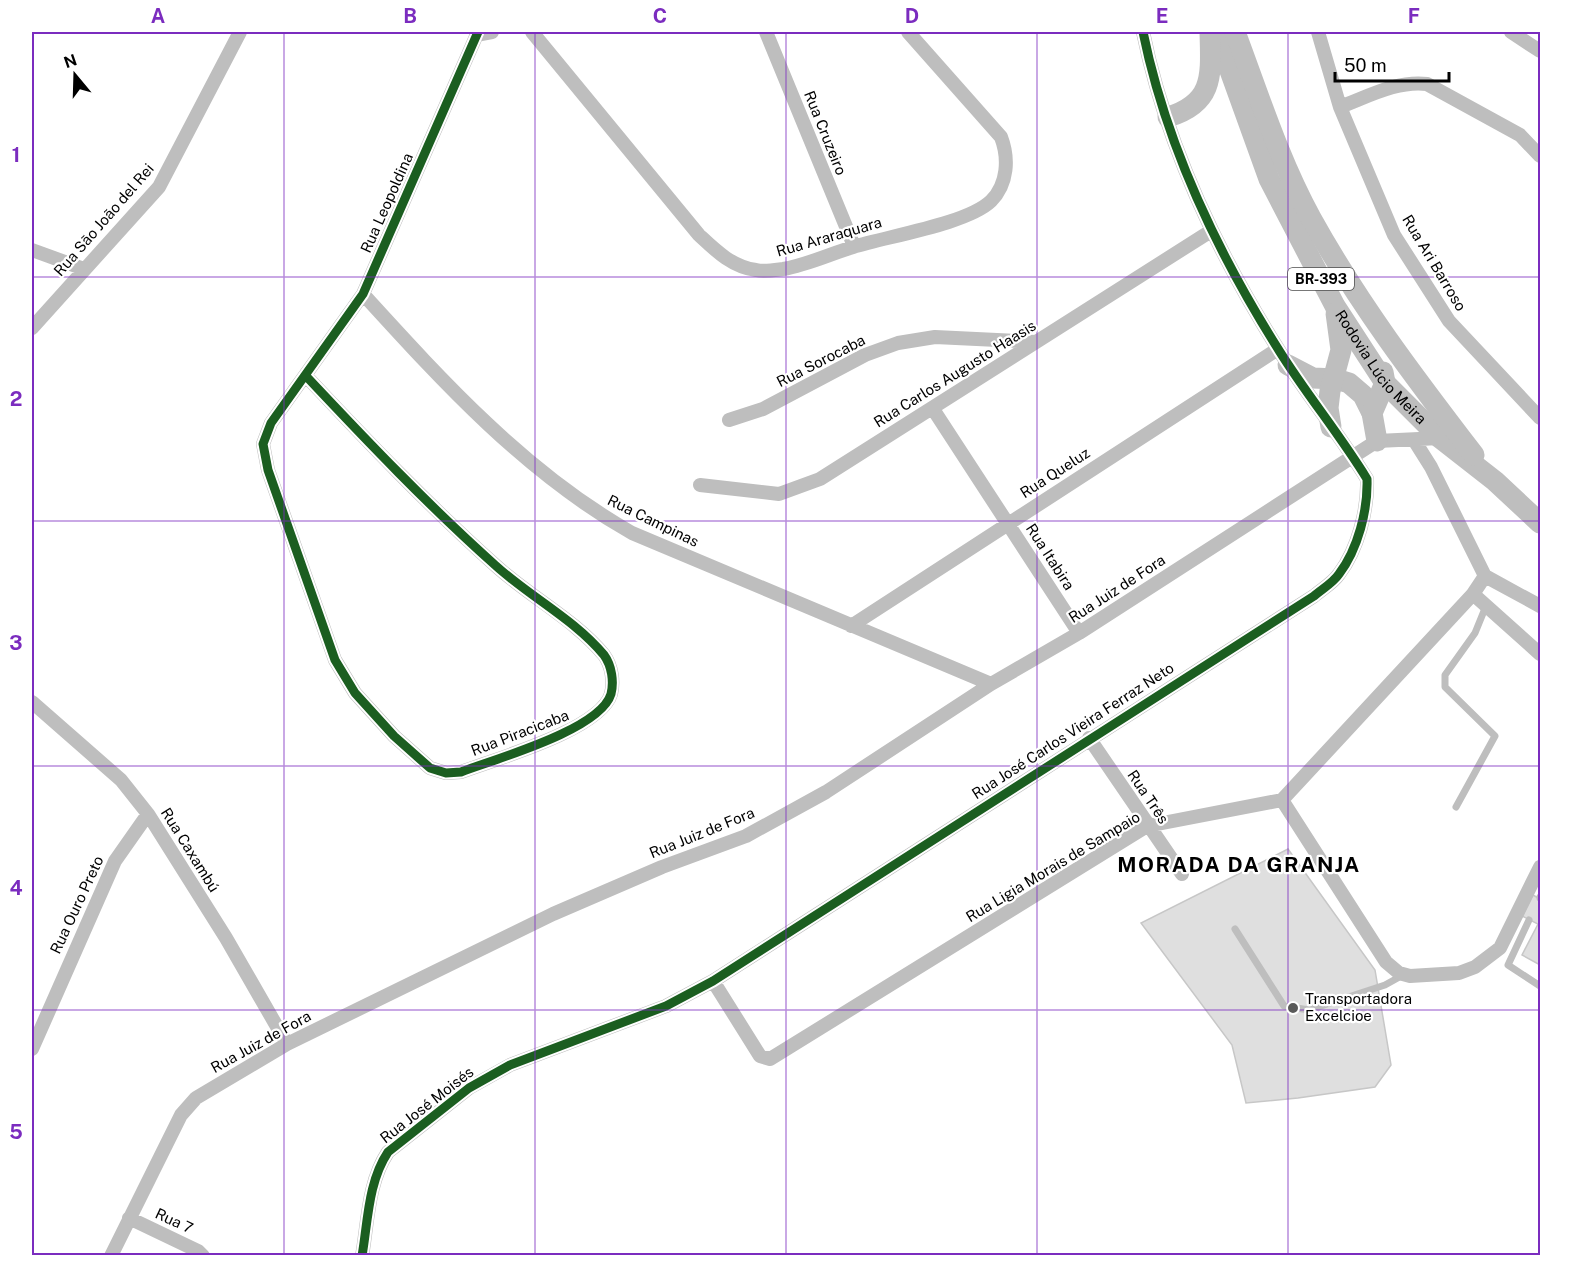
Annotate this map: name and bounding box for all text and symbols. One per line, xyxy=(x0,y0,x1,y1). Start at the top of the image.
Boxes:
text: A xyxy=(151,4,165,28)
text: B xyxy=(403,4,417,28)
text: C xyxy=(653,4,667,28)
text: D xyxy=(905,4,919,28)
text: E xyxy=(1156,4,1168,28)
text: F xyxy=(1408,4,1420,28)
north arrow xyxy=(45,45,105,105)
scale bar xyxy=(1335,45,1449,83)
text: N xyxy=(61,50,79,72)
text: 50 m xyxy=(1344,55,1387,76)
street label: Rua Cruzeiro xyxy=(801,88,850,177)
text: 1 xyxy=(12,143,20,167)
street label: Rua Leopoldina xyxy=(357,150,416,255)
street label: Rua São João del Rei xyxy=(50,160,157,279)
street label: Rua Ari Barroso xyxy=(1399,212,1470,314)
street label: Rua Araraquara xyxy=(774,213,884,260)
road number: BR-393 xyxy=(1288,268,1354,290)
street label: Rodovia Lúcio Meira xyxy=(1332,307,1430,427)
street label: Rua Carlos Augusto Haasis xyxy=(871,317,1039,431)
street label: Rua Sorocaba xyxy=(774,331,868,390)
text: 2 xyxy=(10,387,22,411)
street label: Rua Queluz xyxy=(1017,444,1093,501)
street label: Rua Campinas xyxy=(605,491,702,550)
street label: Rua Itabira xyxy=(1023,520,1078,593)
street label: Rua Juiz de Fora xyxy=(1065,551,1168,626)
text: 3 xyxy=(9,631,23,655)
street label: Rua José Carlos Vieira Ferraz Neto xyxy=(969,659,1177,802)
street label: Rua Piracicaba xyxy=(469,706,571,759)
street label: Rua Três xyxy=(1124,767,1172,827)
street label: Rua Caxambú xyxy=(158,804,223,895)
street label: Rua Juiz de Fora xyxy=(647,804,757,861)
street label: Rua Ligia Morais de Sampaio xyxy=(963,808,1143,925)
district label: MORADA DA GRANJA xyxy=(1117,852,1361,877)
street label: Rua Ouro Preto xyxy=(46,853,107,956)
text: 4 xyxy=(9,876,23,900)
place label: Transportadora Excelcioe xyxy=(1305,990,1412,1024)
marker: Transportadora Excelcioe xyxy=(1286,1001,1300,1015)
street label: Rua Juiz de Fora xyxy=(208,1007,314,1076)
street label: Rua José Moisés xyxy=(377,1063,477,1146)
text: 5 xyxy=(9,1120,23,1144)
street label: Rua 7 xyxy=(153,1204,196,1237)

